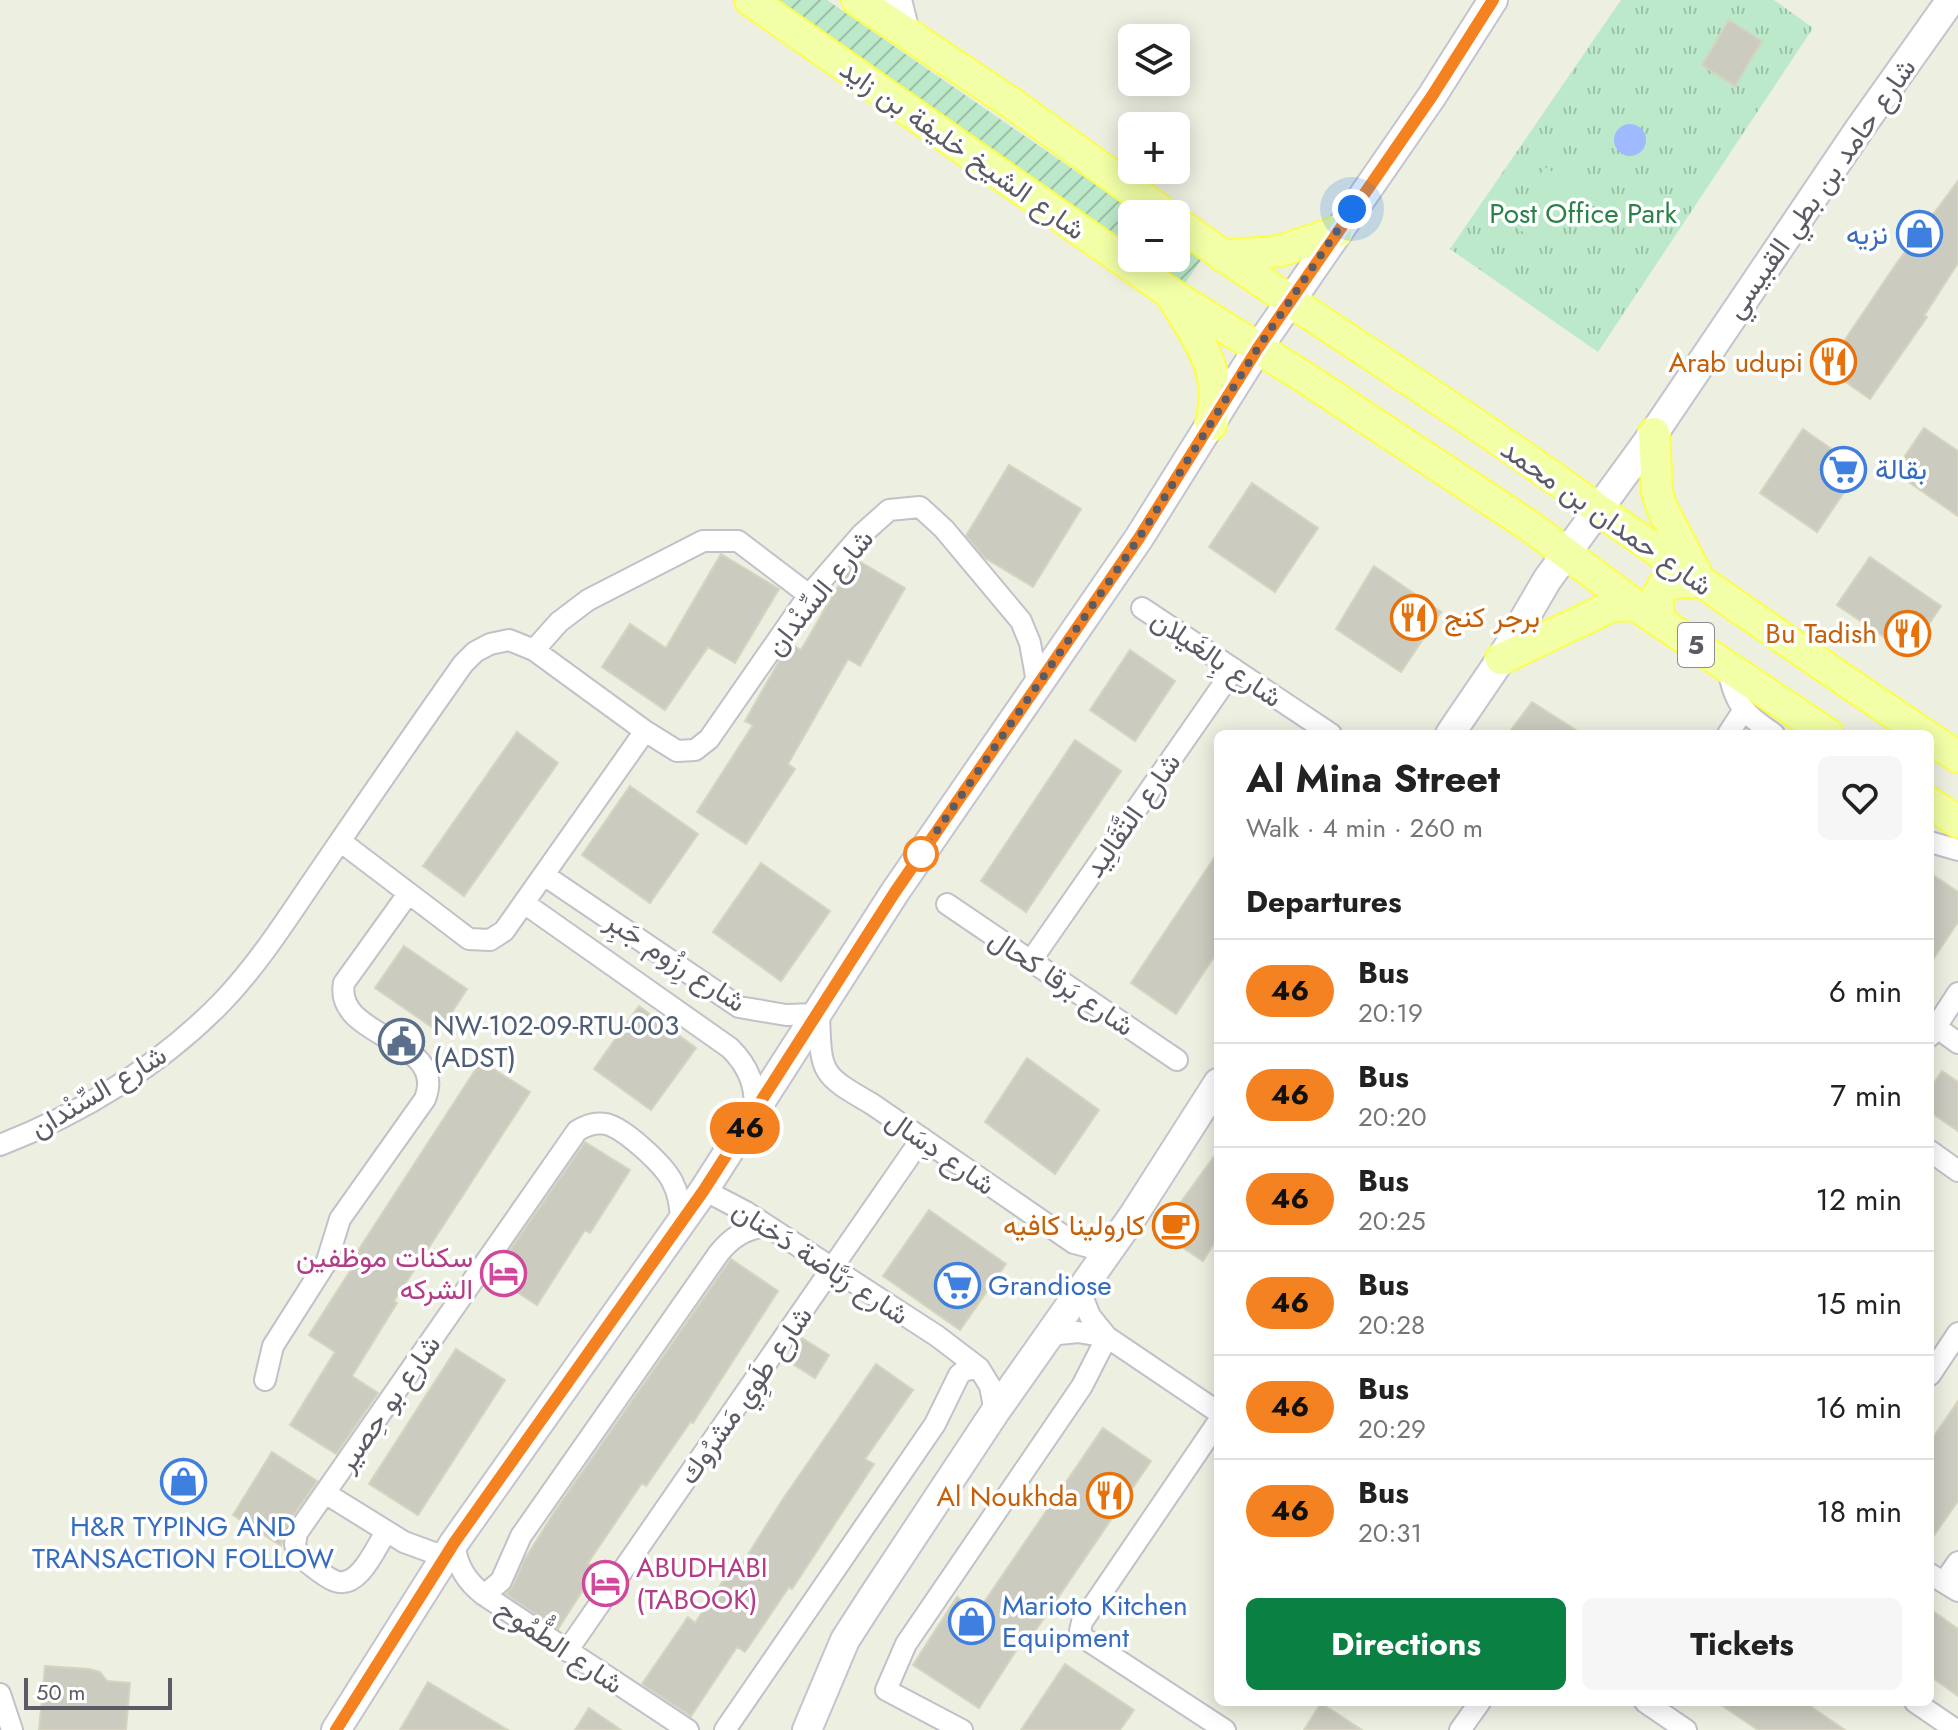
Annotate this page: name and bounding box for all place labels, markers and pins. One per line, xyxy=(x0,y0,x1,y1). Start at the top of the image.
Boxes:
shop icon: نزيه xyxy=(1895,210,1943,258)
place label: نزيه xyxy=(1846,214,1888,255)
restaurant icon: Arab udupi xyxy=(1810,338,1858,386)
place label: Arab udupi xyxy=(1668,342,1803,383)
supermarket icon: بقالة xyxy=(1820,445,1868,493)
place label: بقالة xyxy=(1875,449,1927,490)
restaurant icon: برجر كنج xyxy=(1389,593,1437,641)
place label: برجر كنج xyxy=(1444,597,1540,638)
restaurant icon: Bu Tadish xyxy=(1884,609,1932,657)
place label: Bu Tadish xyxy=(1765,613,1877,654)
unlabelled marker xyxy=(904,837,938,871)
place label: NW-102-09-RTU-003 (ADST) xyxy=(433,1005,679,1078)
public building icon: NW-102-09-RTU-003 (ADST) xyxy=(378,1017,426,1065)
cafe icon: كارولينا كافيه xyxy=(1152,1201,1200,1249)
place label: كارولينا كافيه xyxy=(1003,1205,1145,1246)
place label: سكنات موظفين الشركه xyxy=(296,1237,473,1310)
hotel icon: سكنات موظفين الشركه xyxy=(480,1249,528,1297)
supermarket icon: Grandiose xyxy=(933,1261,981,1309)
place label: Grandiose xyxy=(988,1265,1112,1306)
shop icon: H&R TYPING AND TRANSACTION FOLLOW xyxy=(159,1457,207,1505)
restaurant icon: Al Noukhda xyxy=(1085,1472,1133,1520)
place label: Al Noukhda xyxy=(937,1476,1078,1517)
place label: H&R TYPING AND TRANSACTION FOLLOW xyxy=(32,1506,334,1579)
place label: ABUDHABI (TABOOK) xyxy=(636,1547,768,1620)
hotel icon: ABUDHABI (TABOOK) xyxy=(581,1559,629,1607)
place label: Marioto Kitchen Equipment xyxy=(1002,1585,1188,1658)
shop icon: Marioto Kitchen Equipment xyxy=(947,1597,995,1645)

